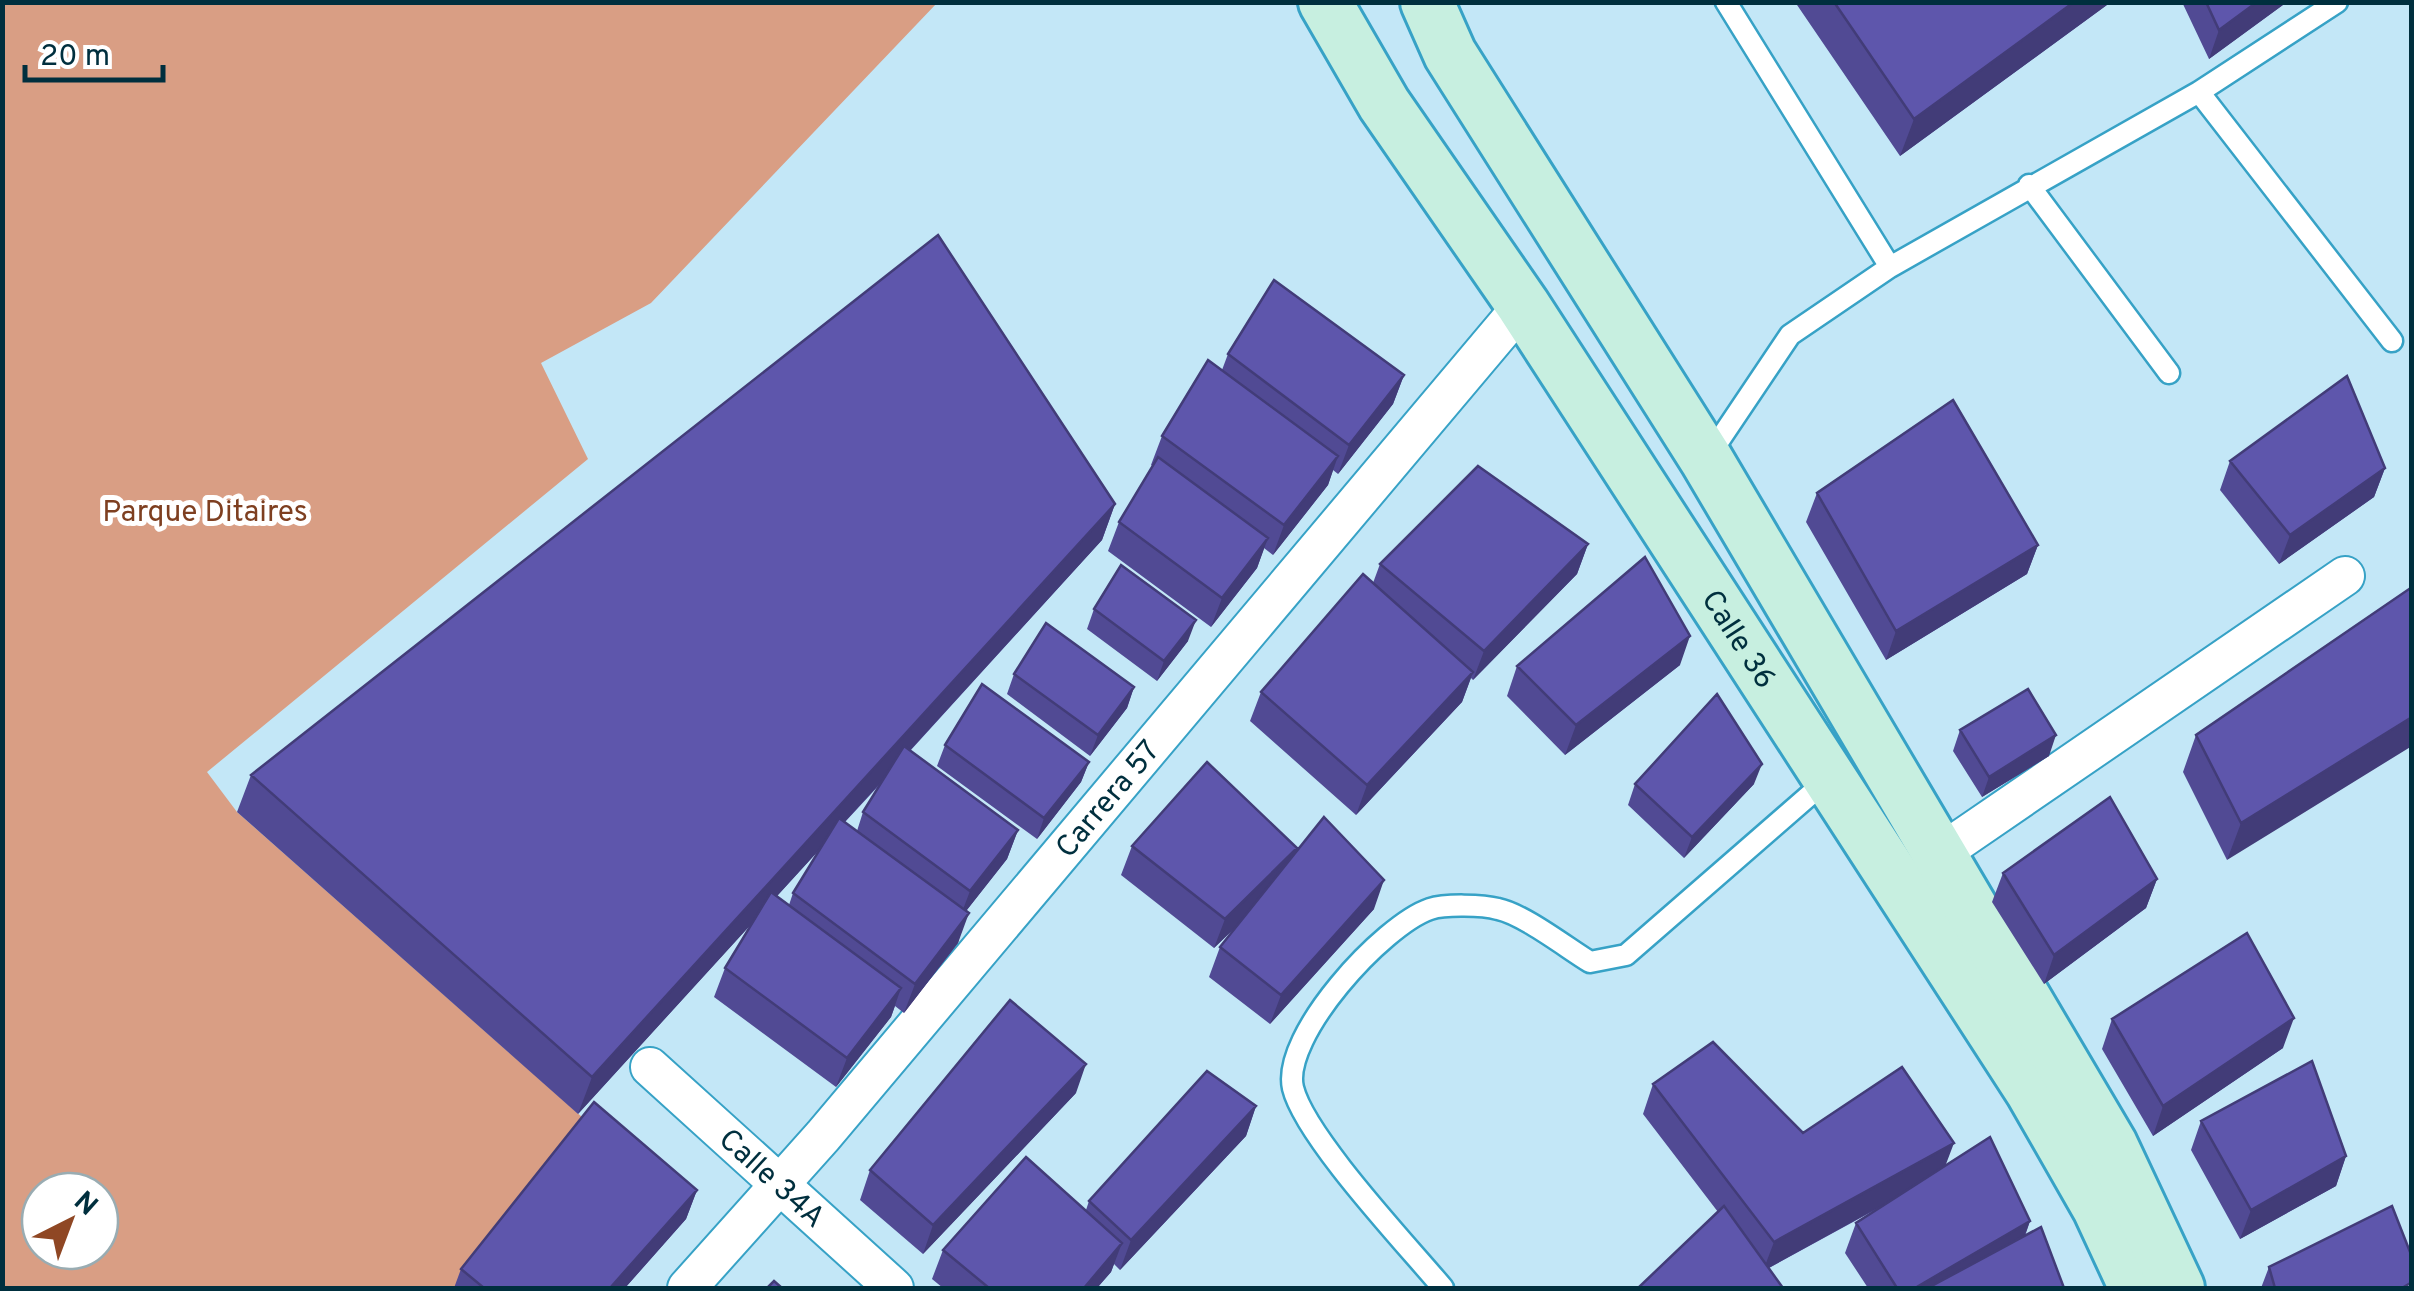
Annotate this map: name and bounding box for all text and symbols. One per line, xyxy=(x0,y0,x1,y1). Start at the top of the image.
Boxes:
scale bar xyxy=(25,20,162,82)
text: 20 m xyxy=(40,39,110,76)
park label: Parque Ditaires xyxy=(102,495,308,532)
street label: Calle 36 xyxy=(1692,584,1783,697)
street label: Carrera 57 xyxy=(1049,734,1169,867)
street label: Calle 34A xyxy=(710,1122,831,1237)
north arrow xyxy=(20,1171,120,1271)
text: N xyxy=(65,1185,104,1225)

